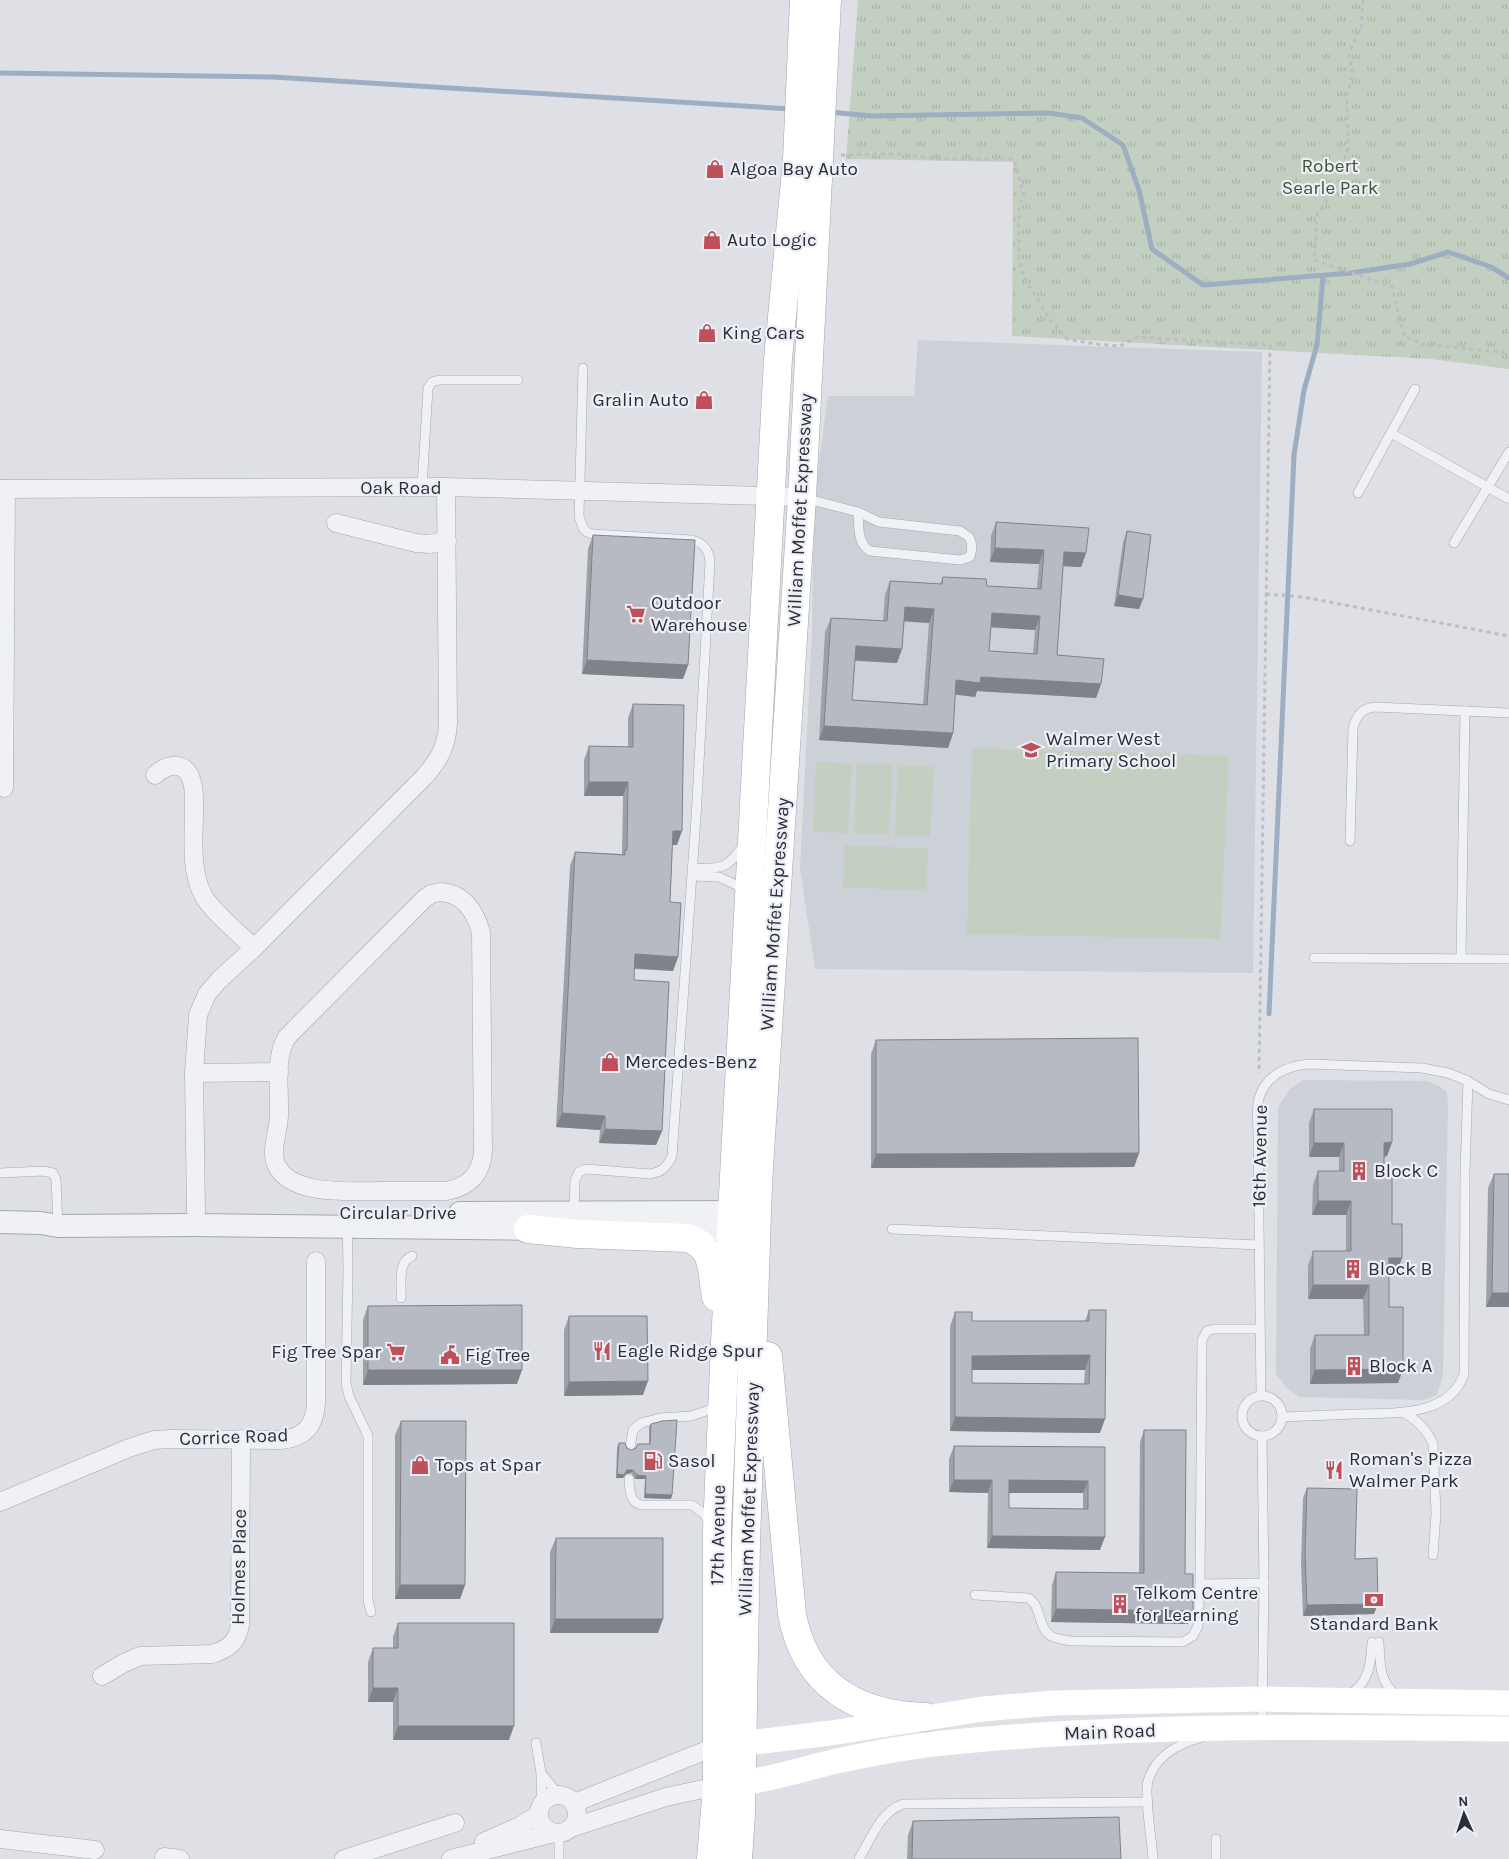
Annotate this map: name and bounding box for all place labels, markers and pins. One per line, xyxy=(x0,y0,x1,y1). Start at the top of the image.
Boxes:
shop icon: Algoa Bay Auto xyxy=(704,158,726,180)
place label: Algoa Bay Auto xyxy=(730,158,858,180)
shop icon: Auto Logic xyxy=(701,229,723,251)
place label: Auto Logic xyxy=(727,229,817,251)
shop icon: King Cars xyxy=(696,322,718,344)
place label: King Cars xyxy=(722,322,805,344)
place label: Gralin Auto xyxy=(593,389,689,411)
shop icon: Gralin Auto xyxy=(693,389,715,411)
place label: Outdoor Warehouse xyxy=(651,592,748,636)
supermarket icon: Outdoor Warehouse xyxy=(625,603,647,625)
place label: Walmer West Primary School xyxy=(1046,728,1176,772)
school or university icon: Walmer West Primary School xyxy=(1020,739,1042,761)
shop icon: Mercedes-Benz xyxy=(599,1051,621,1073)
place label: Mercedes-Benz xyxy=(625,1051,757,1073)
building icon: Block C xyxy=(1348,1160,1370,1182)
place label: Block C xyxy=(1374,1160,1438,1182)
building icon: Block B xyxy=(1342,1258,1364,1280)
place label: Block B xyxy=(1368,1258,1432,1280)
restaurant icon: Eagle Ridge Spur xyxy=(591,1340,613,1362)
place label: Eagle Ridge Spur xyxy=(617,1340,763,1362)
place label: Fig Tree Spar xyxy=(271,1341,381,1363)
supermarket icon: Fig Tree Spar xyxy=(385,1341,407,1363)
public building icon: Fig Tree xyxy=(439,1344,461,1366)
place label: Fig Tree xyxy=(465,1344,530,1366)
building icon: Block A xyxy=(1343,1355,1365,1377)
place label: Block A xyxy=(1369,1355,1433,1377)
place label: Roman's Pizza Walmer Park xyxy=(1349,1448,1472,1492)
fuel station icon: Sasol xyxy=(642,1450,664,1472)
place label: Sasol xyxy=(668,1450,716,1472)
shop icon: Tops at Spar xyxy=(409,1454,431,1476)
place label: Tops at Spar xyxy=(435,1454,541,1476)
restaurant icon: Roman's Pizza Walmer Park xyxy=(1323,1459,1345,1481)
place label: Telkom Centre for Learning xyxy=(1135,1582,1258,1626)
bank icon: Standard Bank xyxy=(1363,1589,1385,1611)
building icon: Telkom Centre for Learning xyxy=(1109,1593,1131,1615)
place label: Standard Bank xyxy=(1309,1613,1439,1635)

